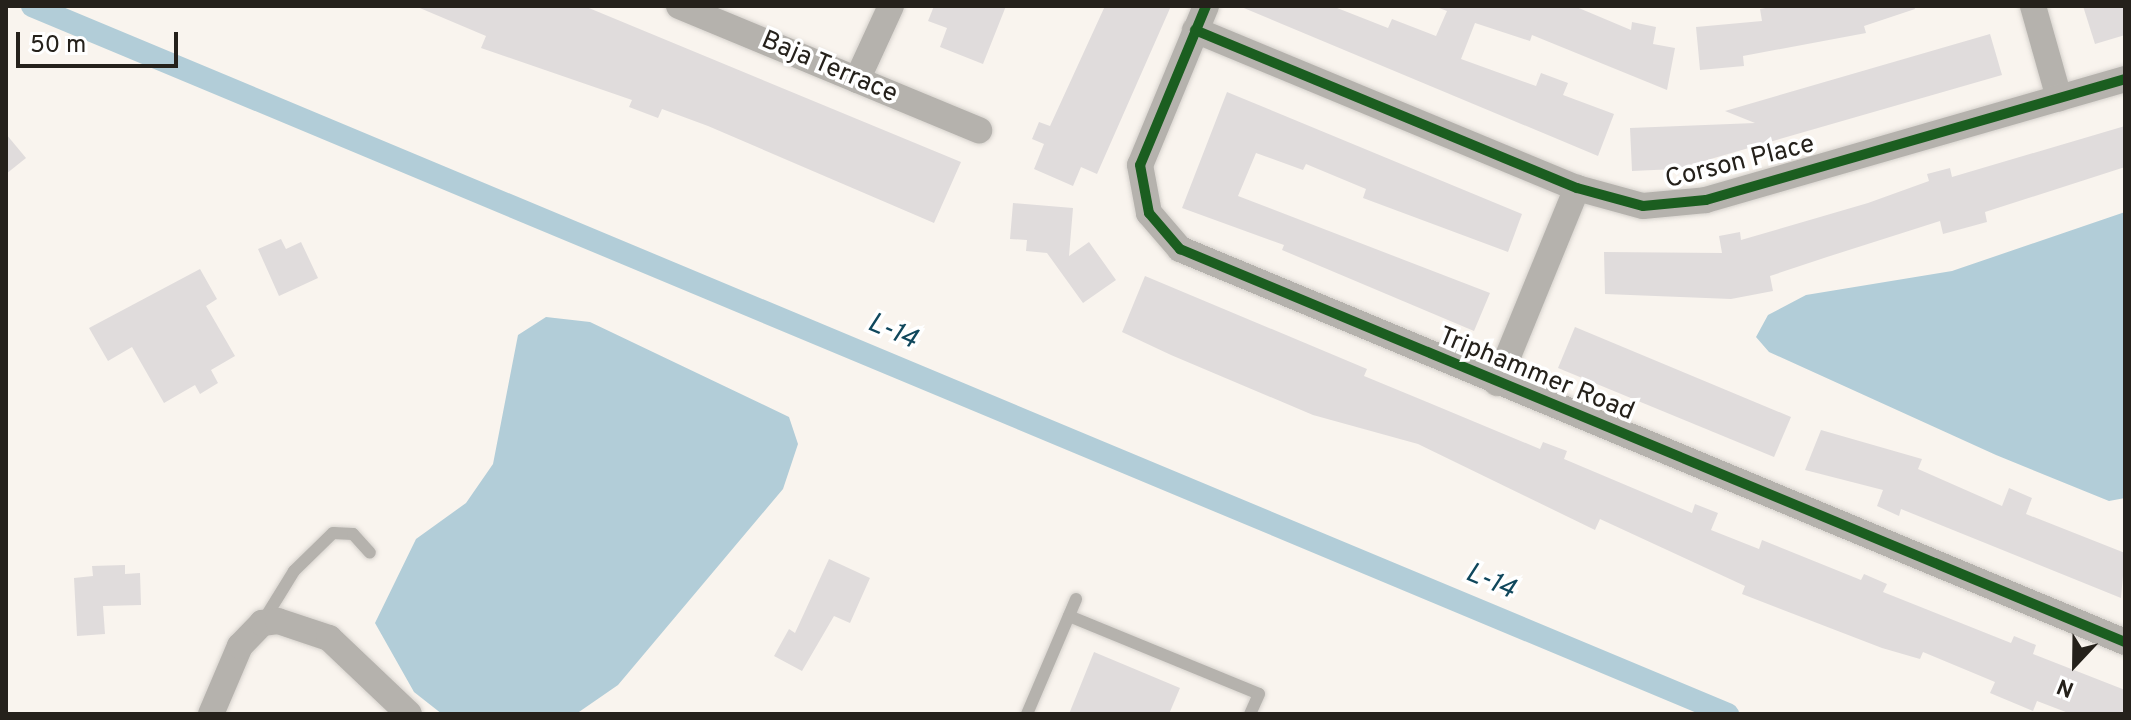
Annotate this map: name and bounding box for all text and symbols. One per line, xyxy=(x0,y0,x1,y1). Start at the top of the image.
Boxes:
scale bar xyxy=(20,16,182,66)
street label: Baja Terrace xyxy=(756,25,902,111)
text: 50 m xyxy=(30,31,86,61)
street label: Corson Place xyxy=(1662,129,1818,197)
water label: L-14 xyxy=(862,307,922,357)
street label: Triphammer Road xyxy=(1434,322,1638,428)
water label: L-14 xyxy=(1460,557,1520,607)
north arrow xyxy=(2035,624,2115,704)
text: N xyxy=(2053,671,2078,702)

